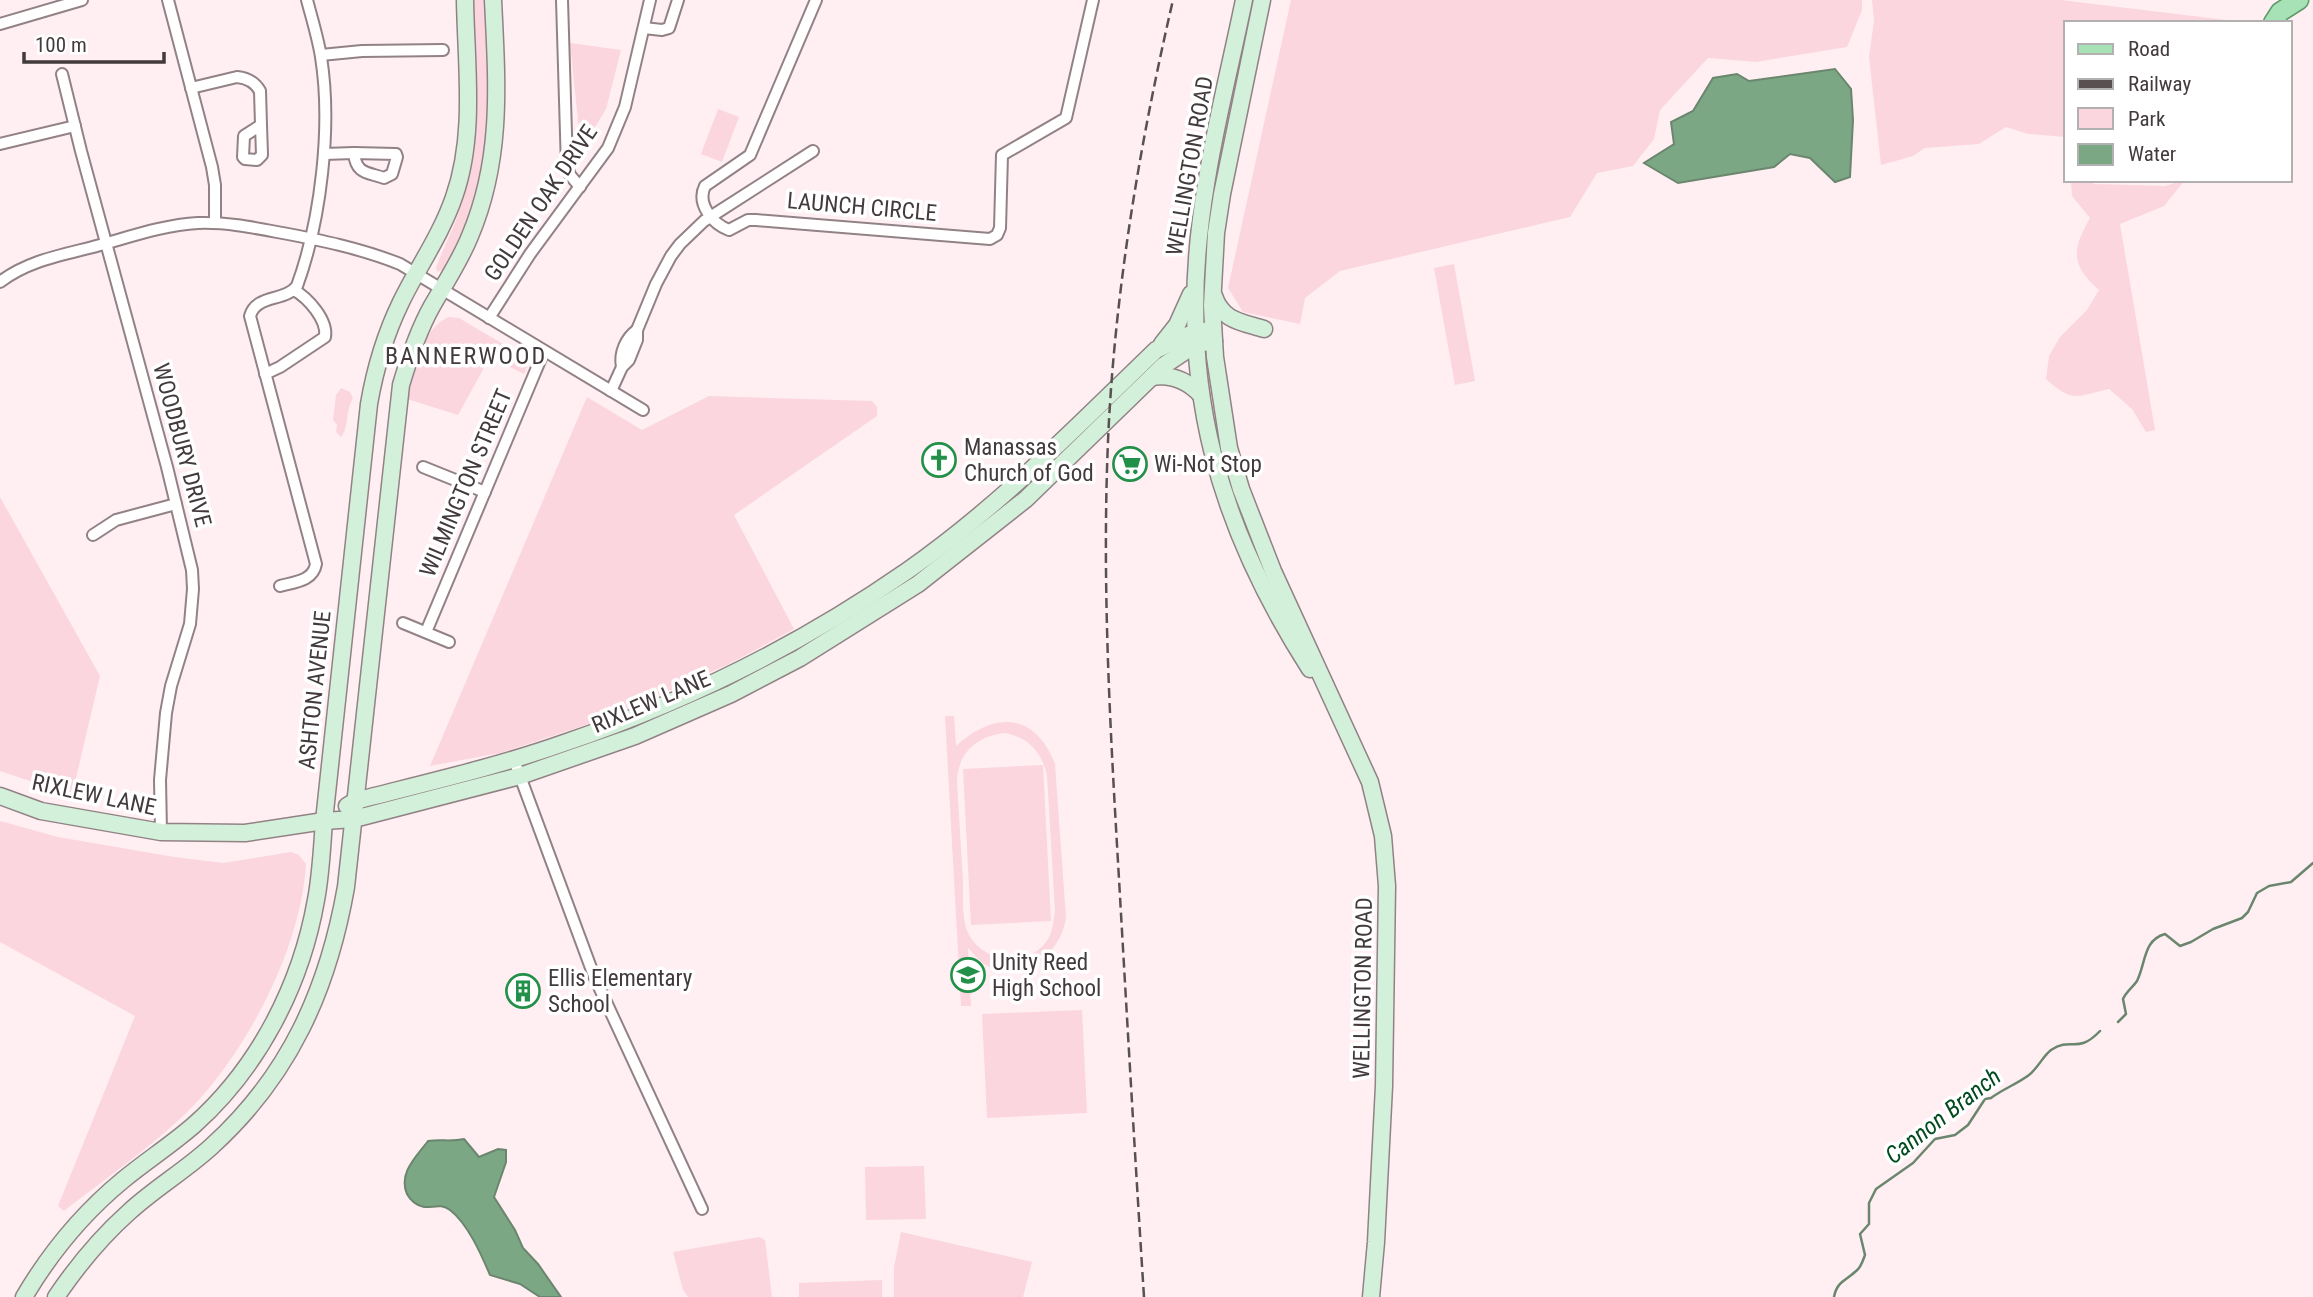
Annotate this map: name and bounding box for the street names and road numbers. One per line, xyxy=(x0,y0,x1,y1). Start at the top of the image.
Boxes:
street label: WELLINGTON ROAD xyxy=(1161,74,1219,258)
street label: GOLDEN OAK DRIVE xyxy=(479,120,603,286)
street label: LAUNCH CIRCLE xyxy=(786,187,938,227)
street label: WOODBURY DRIVE xyxy=(147,360,217,530)
street label: WILMINGTON STREET xyxy=(414,385,518,581)
street label: ASHTON AVENUE xyxy=(293,609,337,771)
street label: RIXLEW LANE xyxy=(588,665,714,739)
street label: RIXLEW LANE xyxy=(30,769,158,821)
street label: WELLINGTON ROAD xyxy=(1348,897,1378,1079)

